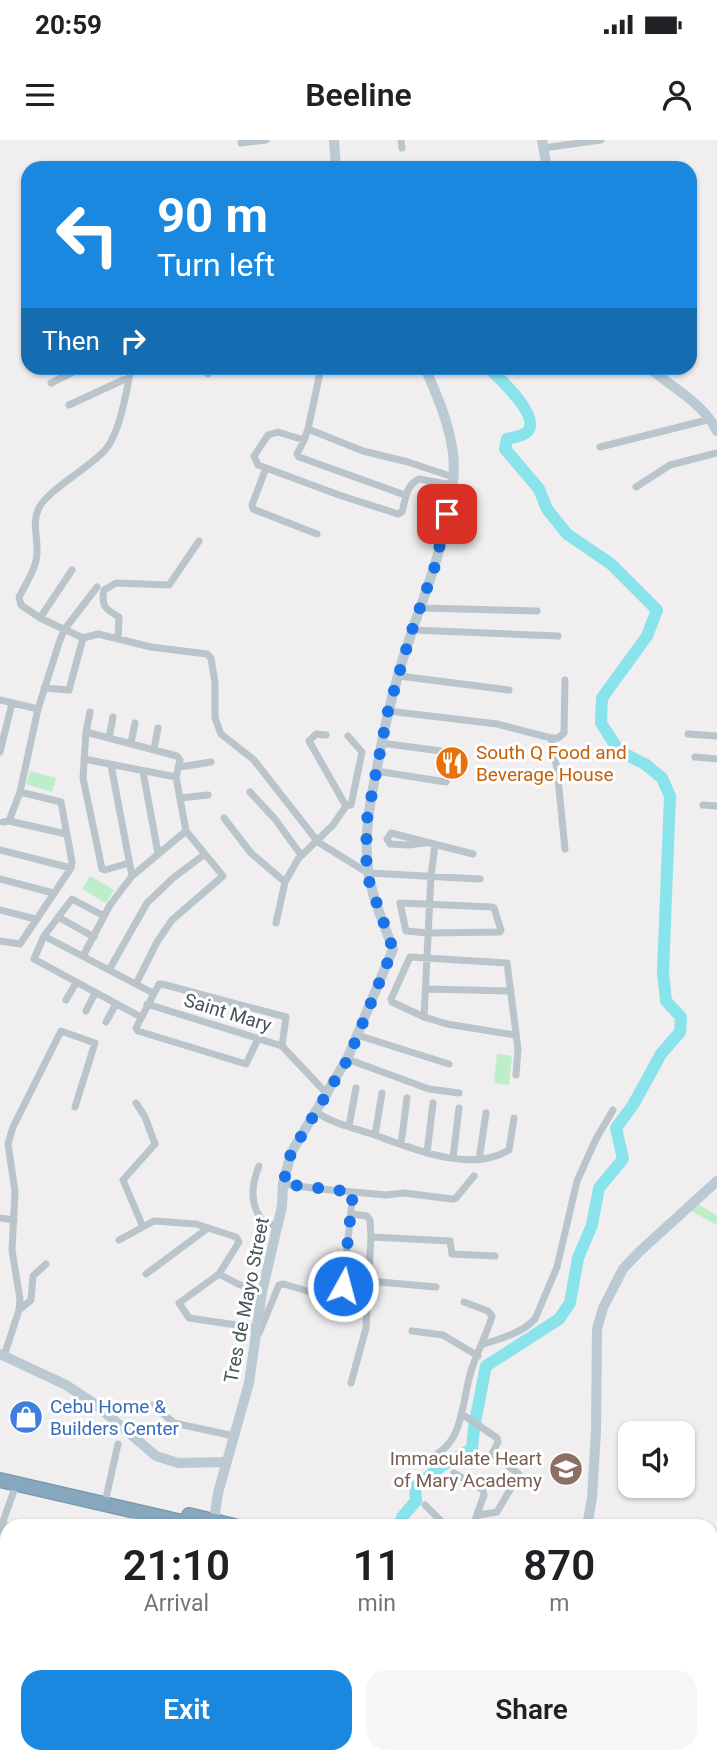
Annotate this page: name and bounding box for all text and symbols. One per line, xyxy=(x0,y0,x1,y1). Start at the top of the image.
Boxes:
text: 20:59 xyxy=(35,10,102,40)
icon: menu xyxy=(21,76,59,114)
text: Beeline xyxy=(305,76,412,114)
icon: person xyxy=(658,76,696,114)
text: 90 m xyxy=(157,187,268,244)
icon: left xyxy=(42,189,133,280)
text: Turn left xyxy=(157,246,275,284)
icon: right xyxy=(114,322,152,360)
text: Then xyxy=(42,326,100,356)
pin xyxy=(417,484,477,544)
icon: arrive xyxy=(428,495,466,533)
place label: South Q Food and Beverage House xyxy=(476,741,627,786)
restaurant icon: South Q Food and Beverage House xyxy=(433,744,471,782)
street label: Saint Mary xyxy=(181,988,274,1037)
street label: Tres de Mayo Street xyxy=(219,1215,274,1385)
position arrow xyxy=(306,1249,380,1323)
place label: Cebu Home & Builders Center xyxy=(50,1395,180,1440)
shop icon: Cebu Home & Builders Center xyxy=(7,1398,45,1436)
map controls xyxy=(618,1421,695,1498)
button: sound xyxy=(618,1421,695,1498)
place label: Immaculate Heart of Mary Academy xyxy=(390,1447,542,1492)
school or university icon: Immaculate Heart of Mary Academy xyxy=(547,1450,585,1488)
text: 21:10 xyxy=(123,1541,230,1590)
text: 11 xyxy=(353,1541,401,1590)
text: 870 xyxy=(523,1541,595,1590)
text: Arrival xyxy=(144,1590,209,1617)
text: min xyxy=(357,1590,396,1617)
text: m xyxy=(549,1590,569,1617)
button: Exit xyxy=(21,1670,352,1750)
button: Share xyxy=(366,1670,697,1750)

